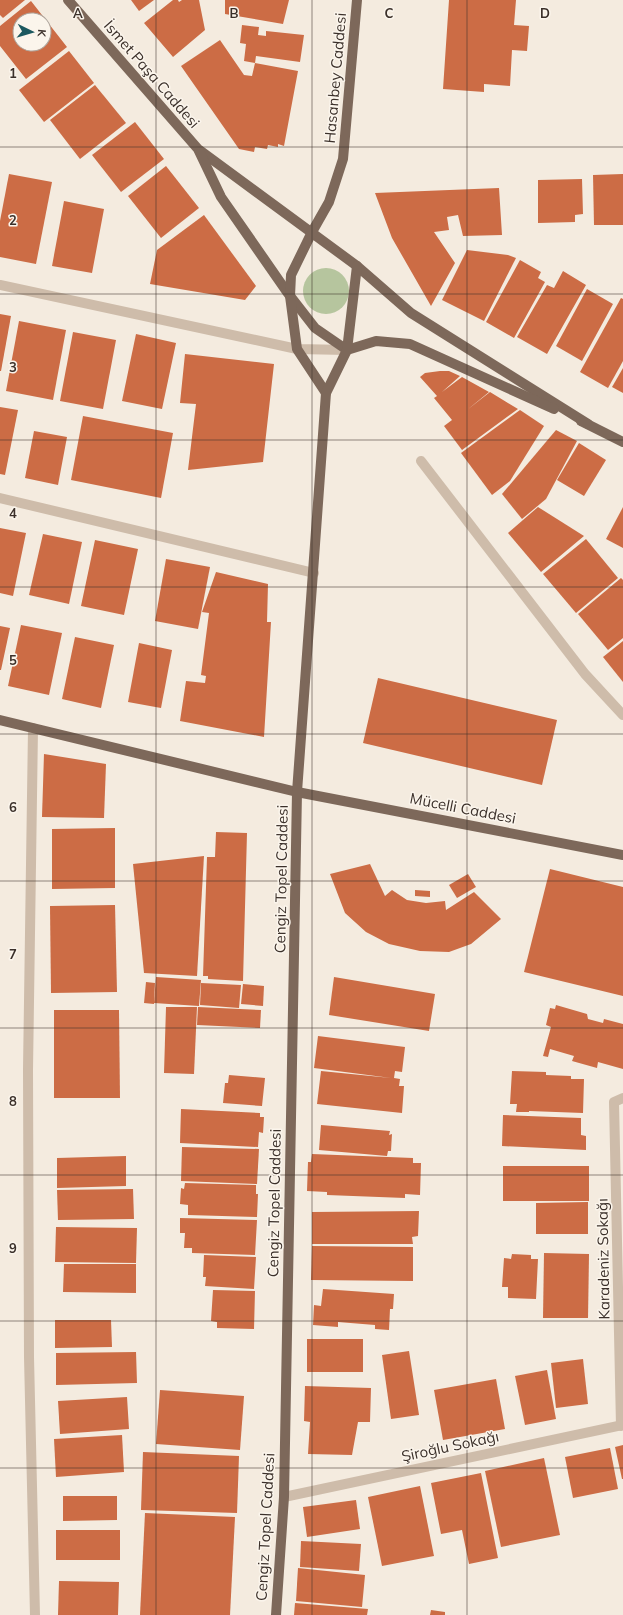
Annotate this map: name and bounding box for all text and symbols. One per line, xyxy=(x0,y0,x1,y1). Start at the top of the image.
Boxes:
text: A xyxy=(73,5,83,21)
text: B xyxy=(230,5,239,21)
text: C xyxy=(385,5,394,21)
text: D xyxy=(540,5,550,21)
north arrow xyxy=(12,12,52,52)
street label: Hasanbey Caddesi xyxy=(320,12,350,144)
street label: İsmet Paşa Caddesi xyxy=(100,16,204,132)
text: K xyxy=(35,29,49,38)
text: 1 xyxy=(9,65,17,81)
text: 2 xyxy=(9,212,17,228)
text: 3 xyxy=(9,359,17,375)
text: 4 xyxy=(9,505,17,521)
text: 5 xyxy=(9,652,17,668)
street label: Mücelli Caddesi xyxy=(408,788,518,828)
text: 6 xyxy=(9,799,17,815)
street label: Cengiz Topel Caddesi xyxy=(270,805,292,953)
text: 7 xyxy=(9,946,17,962)
text: 8 xyxy=(9,1093,17,1109)
street label: Cengiz Topel Caddesi xyxy=(263,1129,285,1277)
street label: Karadeniz Sokağı xyxy=(592,1198,614,1320)
text: 9 xyxy=(9,1240,17,1256)
street label: Şiroğlu Sokağı xyxy=(400,1426,500,1466)
street label: Cengiz Topel Caddesi xyxy=(252,1452,278,1602)

